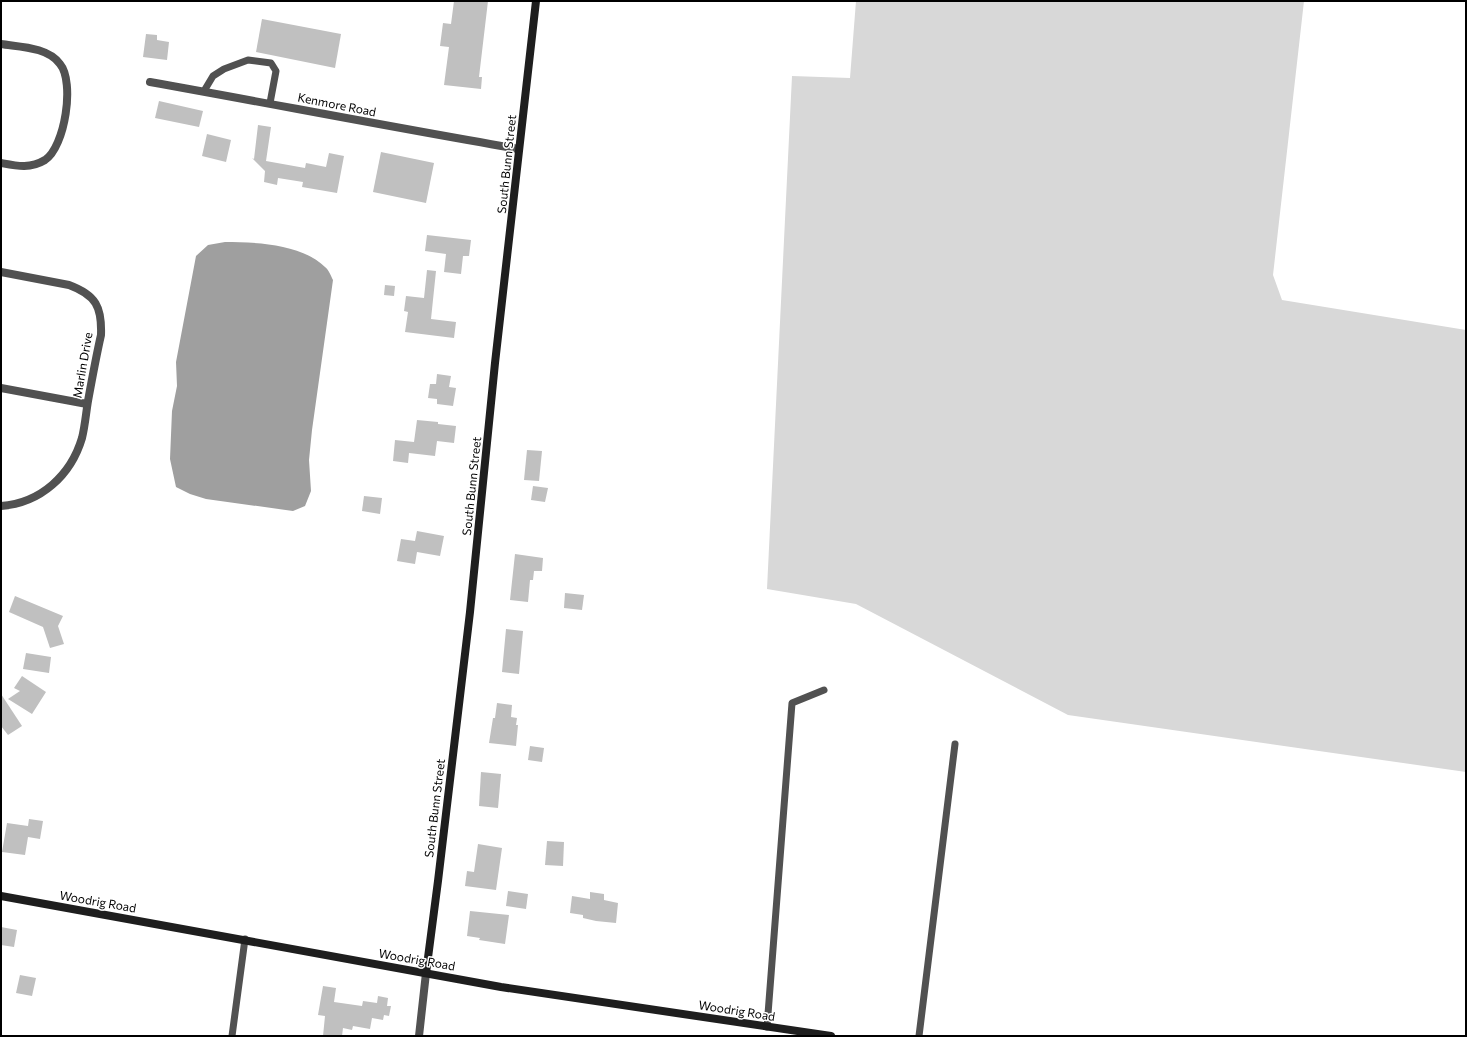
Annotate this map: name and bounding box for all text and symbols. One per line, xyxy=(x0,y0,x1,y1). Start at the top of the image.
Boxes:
street label: Kenmore Road xyxy=(297,90,378,118)
street label: South Bunn Street xyxy=(494,114,518,214)
street label: Marlin Drive xyxy=(69,331,95,399)
street label: South Bunn Street xyxy=(459,436,483,536)
street label: South Bunn Street xyxy=(421,758,447,858)
street label: Woodrig Road xyxy=(59,887,137,915)
street label: Woodrig Road xyxy=(378,945,456,973)
street label: Woodrig Road xyxy=(698,997,776,1023)

